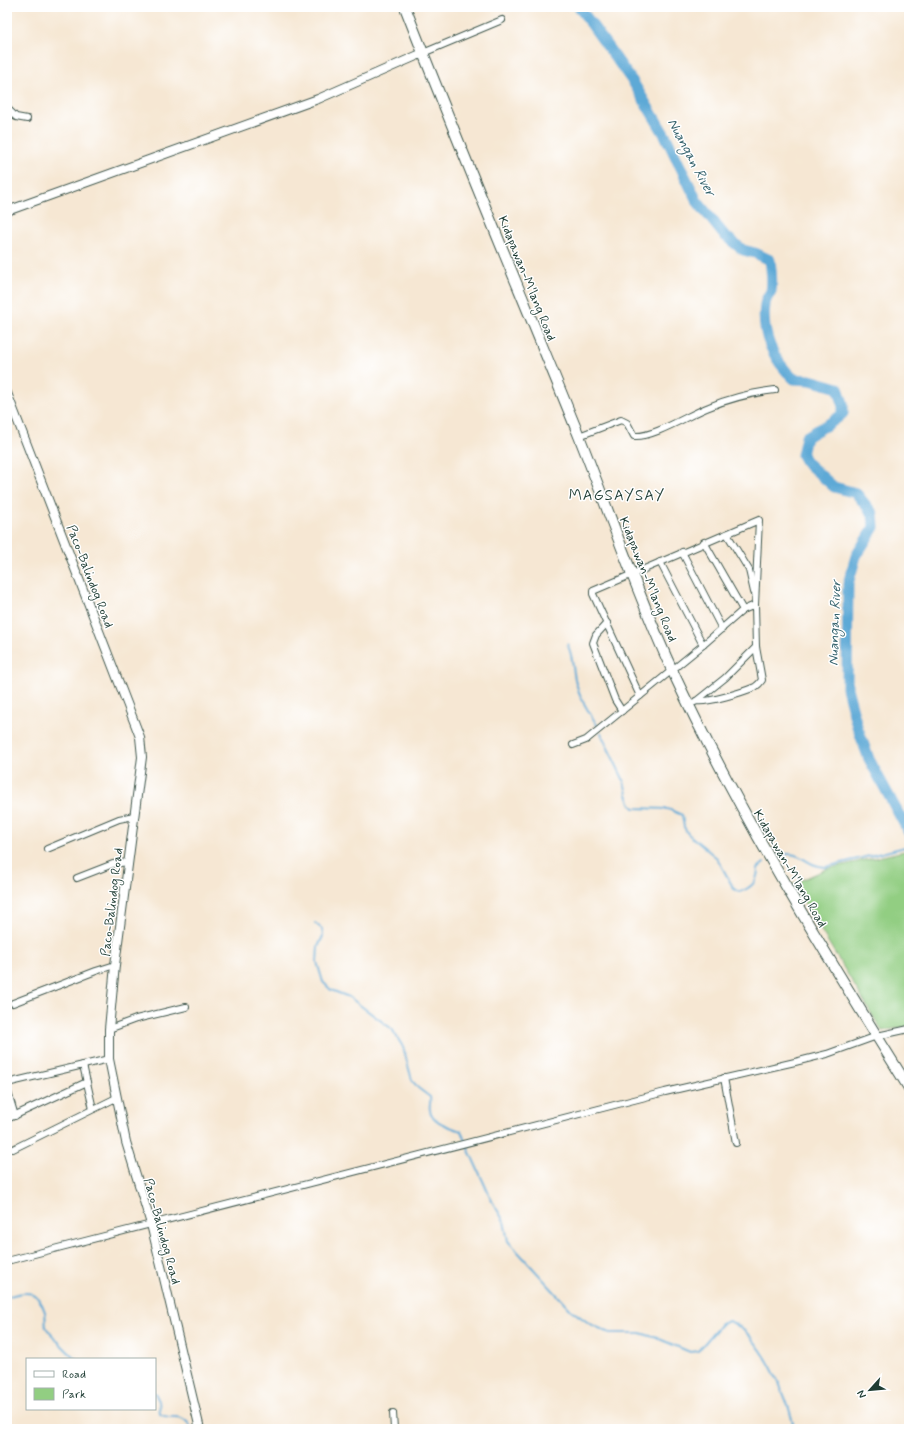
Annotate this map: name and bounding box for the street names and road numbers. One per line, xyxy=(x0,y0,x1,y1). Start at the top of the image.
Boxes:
street label: Kidapawan-M'lang Road xyxy=(493,213,560,344)
street label: Kidapawan-M'lang Road xyxy=(614,514,681,645)
street label: Paco-Balindog Road xyxy=(61,522,117,631)
street label: Kidapawan-M'lang Road xyxy=(748,807,830,931)
street label: Paco-Balindog Road xyxy=(97,847,129,958)
street label: Paco-Balindog Road xyxy=(138,1176,184,1287)

